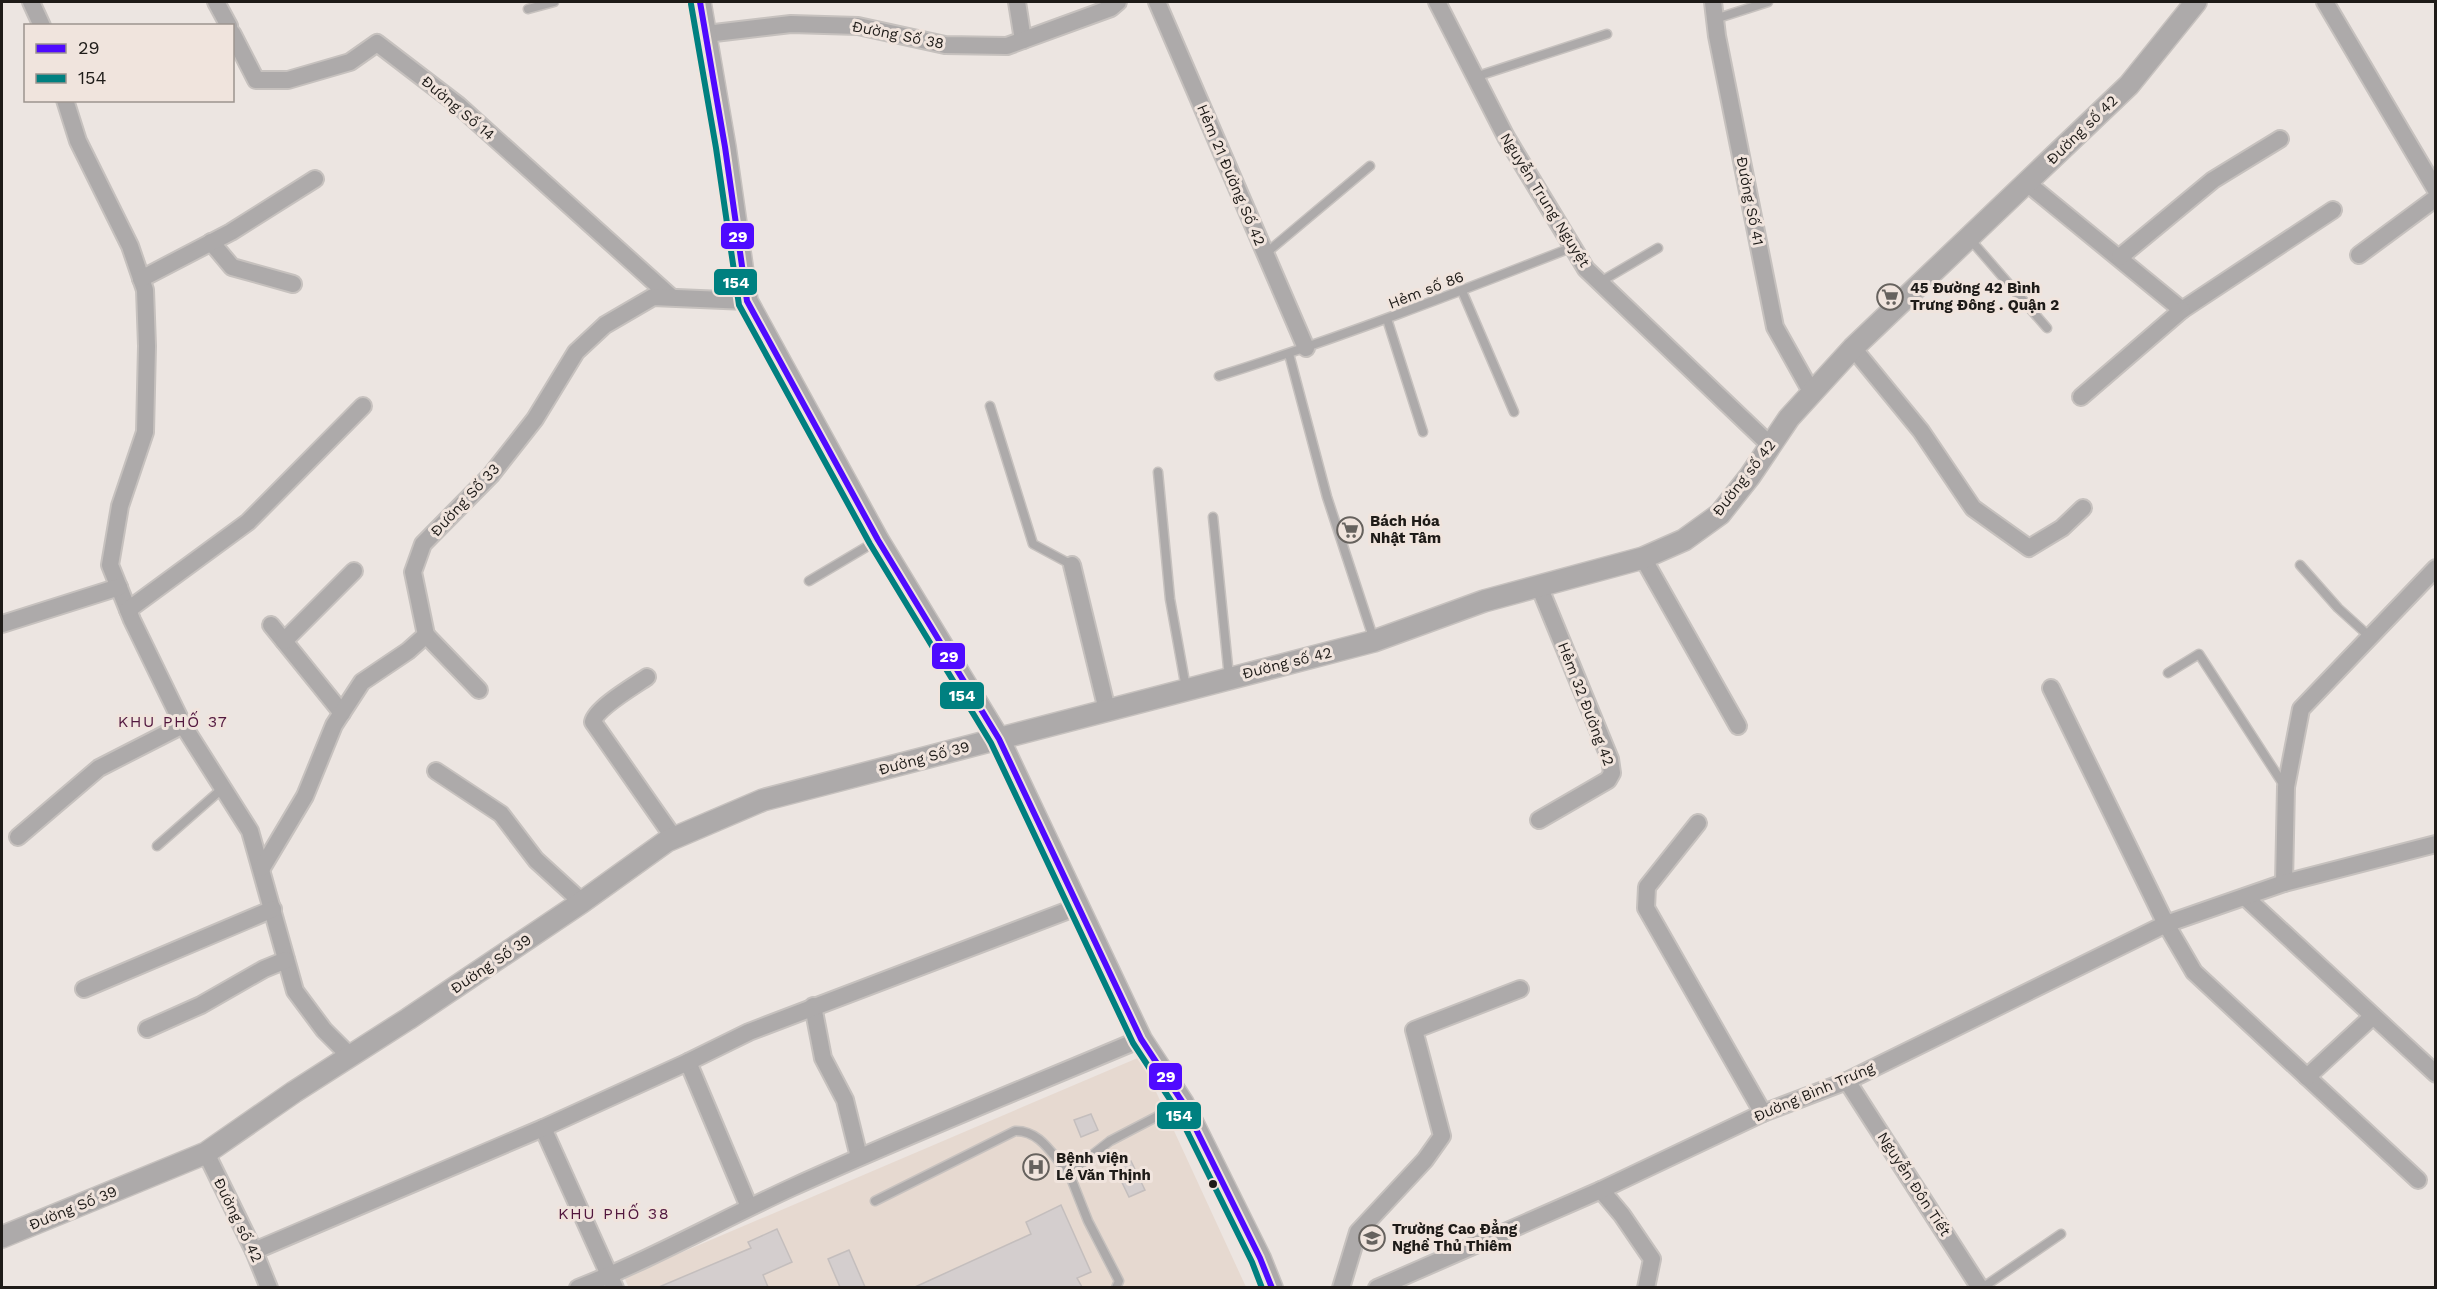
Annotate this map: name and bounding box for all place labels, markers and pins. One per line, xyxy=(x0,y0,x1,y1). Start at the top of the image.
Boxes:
place label: 45 Đường 42 Bình Trưng Đông . Quận 2 xyxy=(1910,279,2059,314)
supermarket icon: 45 Đường 42 Bình Trưng Đông . Quận 2 xyxy=(1875,282,1905,312)
place label: Bách Hóa Nhật Tâm xyxy=(1370,512,1441,547)
supermarket icon: Bách Hóa Nhật Tâm xyxy=(1335,515,1365,545)
place label: Bệnh viện Lê Văn Thịnh xyxy=(1056,1149,1151,1184)
hospital icon: Bệnh viện Lê Văn Thịnh xyxy=(1021,1152,1051,1182)
unlabelled marker xyxy=(1207,1178,1219,1190)
place label: Trường Cao Đẳng Nghề Thủ Thiêm xyxy=(1392,1218,1518,1255)
school or university icon: Trường Cao Đẳng Nghề Thủ Thiêm xyxy=(1357,1223,1387,1253)

